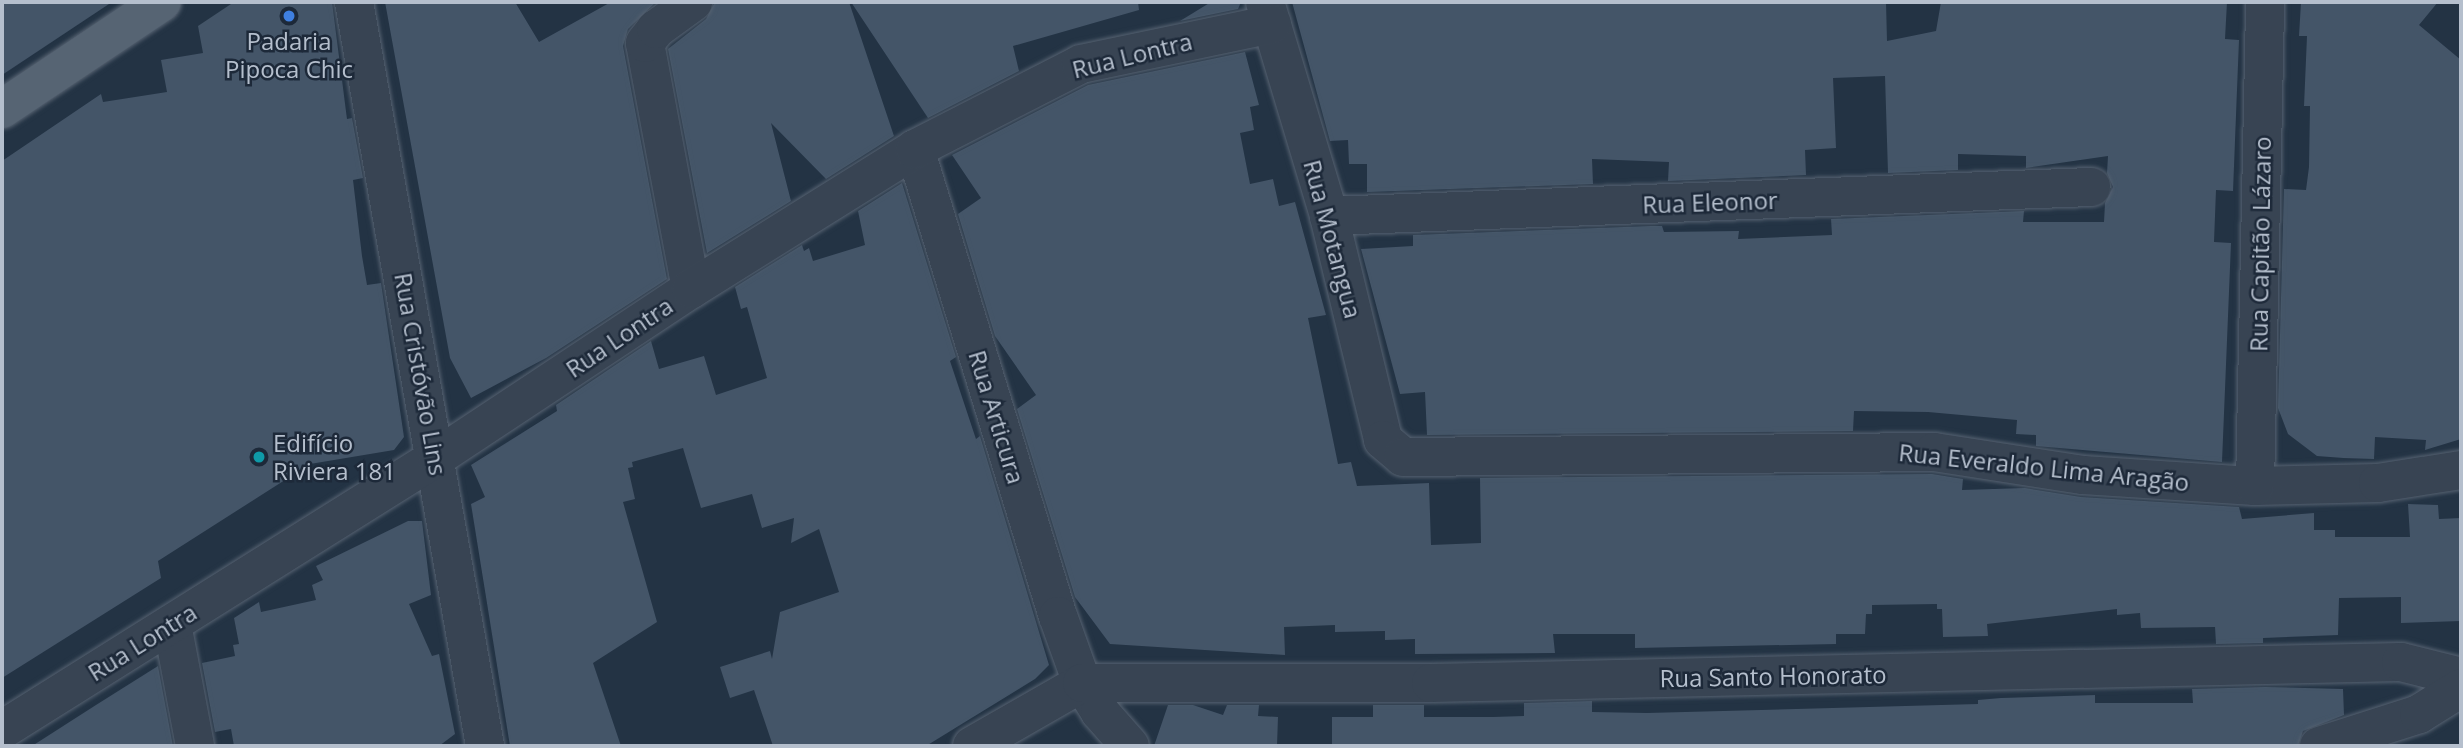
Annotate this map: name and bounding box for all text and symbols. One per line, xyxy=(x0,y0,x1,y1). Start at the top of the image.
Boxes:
marker: Padaria Pipoca Chic xyxy=(281,8,297,24)
street label: Rua Lontra xyxy=(1069,26,1195,84)
place label: Padaria Pipoca Chic xyxy=(225,27,353,83)
street label: Rua Capitão Lázaro xyxy=(2244,136,2276,352)
street label: Rua Motangua xyxy=(1298,157,1368,321)
street label: Rua Eleonor xyxy=(1642,185,1778,219)
street label: Rua Cristóvão Lins xyxy=(389,270,453,478)
street label: Rua Lontra xyxy=(560,291,678,383)
street label: Rua Articura xyxy=(963,347,1031,487)
place label: Edifício Riviera 181 xyxy=(273,429,396,485)
street label: Rua Everaldo Lima Aragão xyxy=(1897,437,2191,497)
marker: Edifício Riviera 181 xyxy=(251,449,267,465)
street label: Rua Lontra xyxy=(82,597,202,687)
street label: Rua Santo Honorato xyxy=(1659,660,1887,692)

